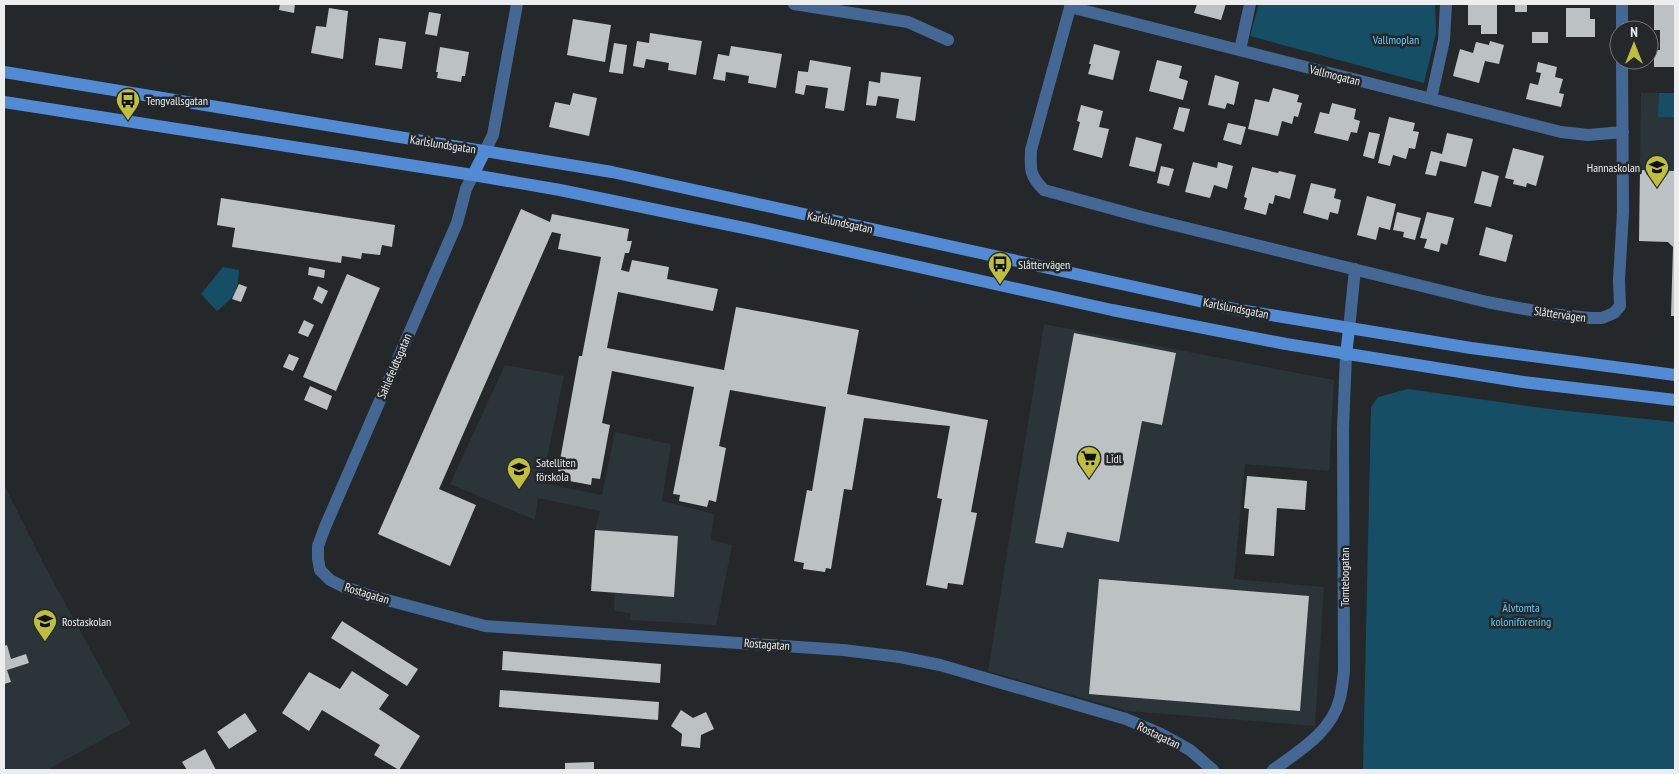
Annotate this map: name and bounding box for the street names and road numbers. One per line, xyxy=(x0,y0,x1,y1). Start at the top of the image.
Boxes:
street label: Vallmogatan xyxy=(1307,61,1362,89)
street label: Karlslundsgatan xyxy=(409,131,477,157)
street label: Karlslundsgatan xyxy=(806,208,874,236)
street label: Karlslundsgatan xyxy=(1202,294,1270,322)
street label: Slåttervägen xyxy=(1533,303,1587,325)
street label: Sahlefeldtsgatan xyxy=(373,331,415,401)
street label: Tomtebogatan xyxy=(1337,547,1352,607)
street label: Rostagatan xyxy=(343,579,391,607)
street label: Rostagatan xyxy=(744,635,790,653)
street label: Rostagatan xyxy=(1135,718,1183,752)

